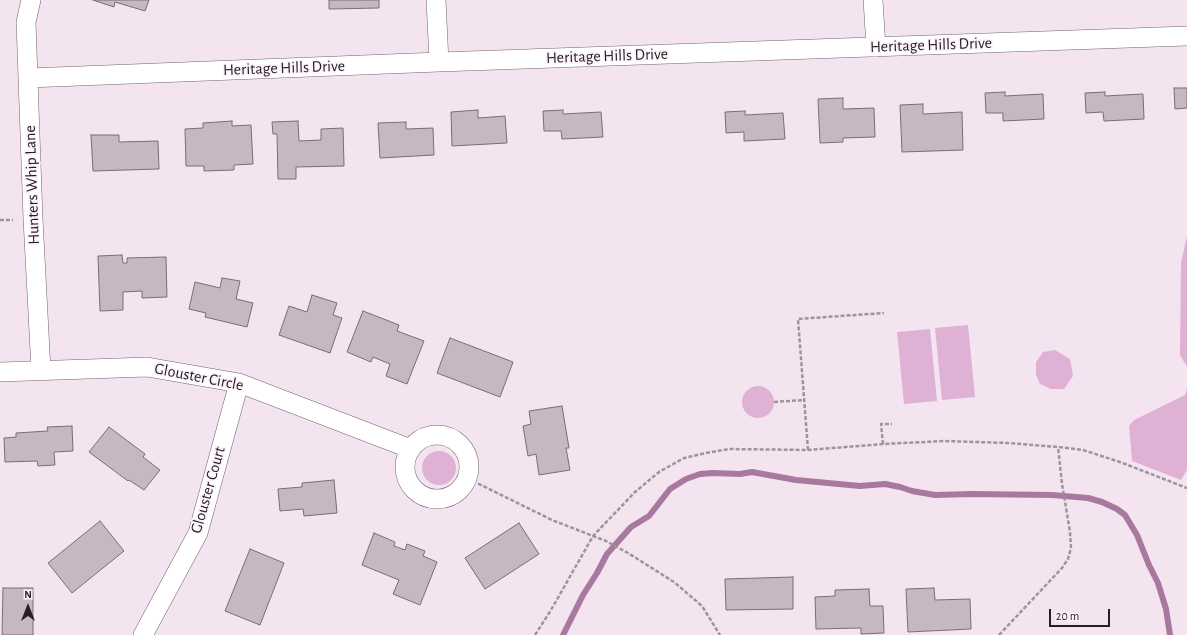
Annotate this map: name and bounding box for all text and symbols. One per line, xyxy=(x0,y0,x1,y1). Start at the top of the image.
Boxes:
street label: Heritage Hills Drive xyxy=(870,33,992,57)
street label: Heritage Hills Drive xyxy=(546,44,668,68)
street label: Heritage Hills Drive xyxy=(223,56,345,80)
street label: Hunters Whip Lane xyxy=(20,125,44,245)
street label: Glouster Circle xyxy=(153,359,245,395)
street label: Glouster Court xyxy=(186,444,230,536)
north arrow xyxy=(8,587,48,627)
text: N xyxy=(24,589,32,600)
scale bar xyxy=(1051,601,1112,627)
text: 20 m xyxy=(1056,610,1079,622)

